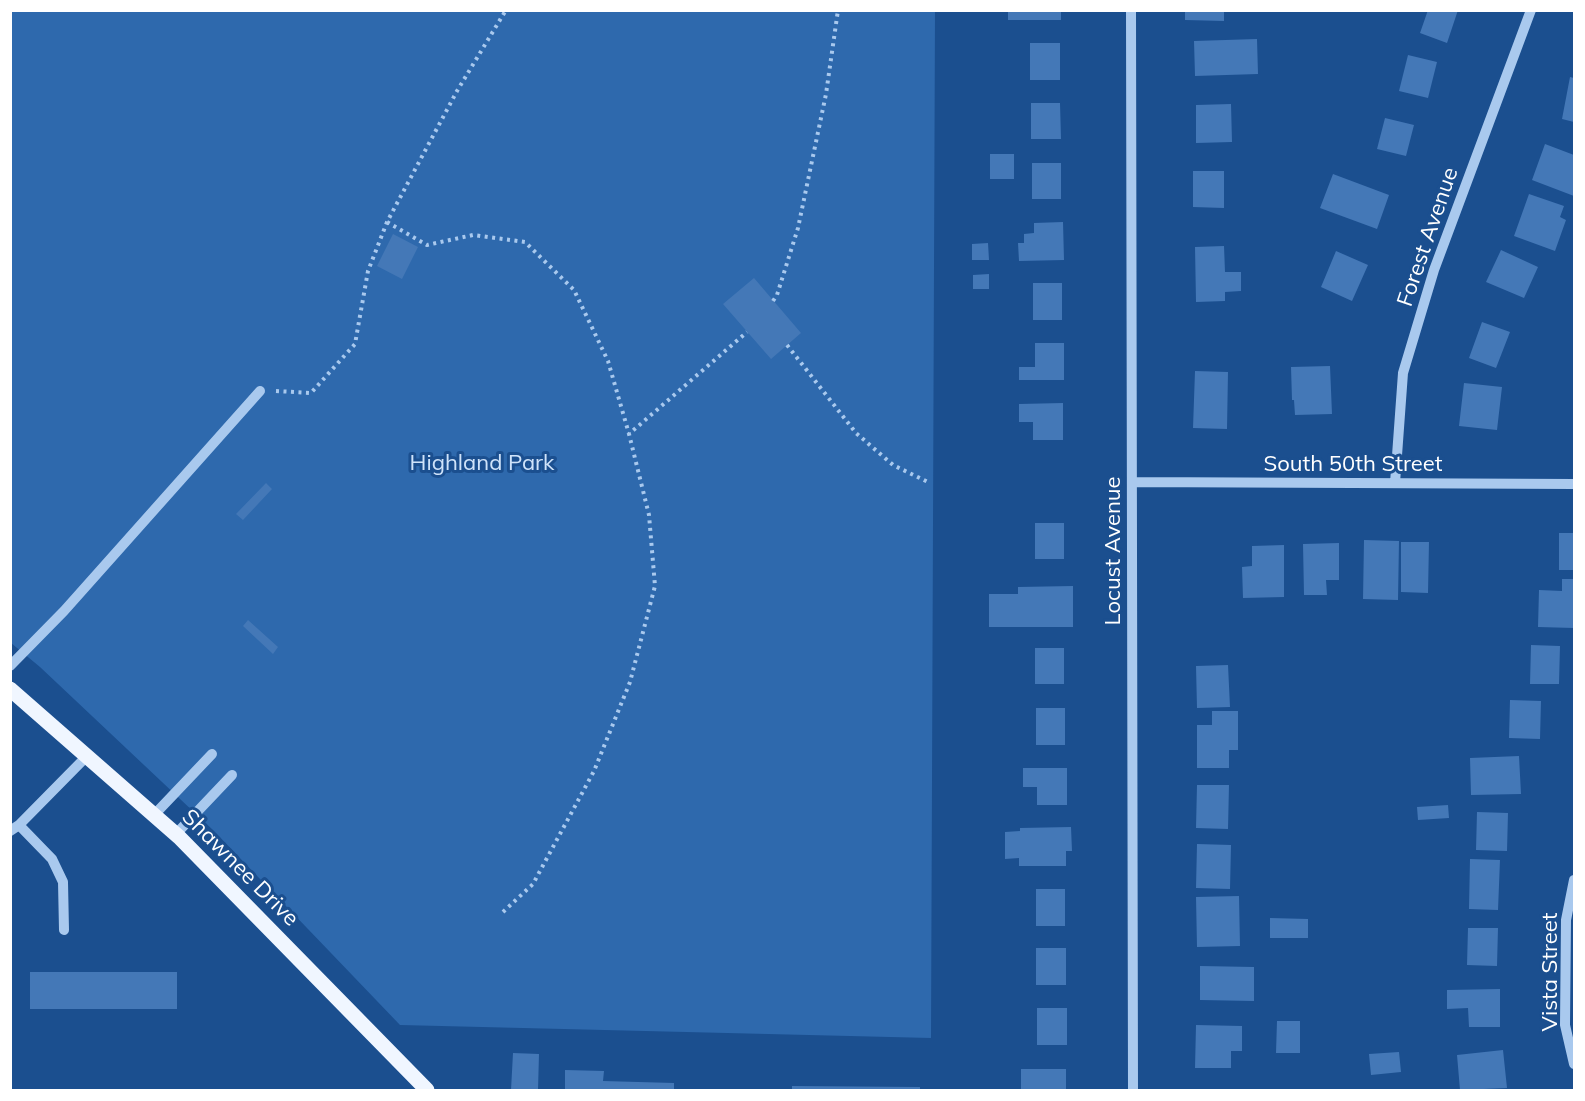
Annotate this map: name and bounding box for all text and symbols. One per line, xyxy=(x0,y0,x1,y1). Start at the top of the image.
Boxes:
street label: Forest Avenue xyxy=(1392,164,1464,310)
park label: Highland Park xyxy=(410,450,554,476)
street label: South 50th Street xyxy=(1264,451,1442,477)
street label: Locust Avenue xyxy=(1100,477,1126,625)
street label: Shawnee Drive xyxy=(176,804,304,932)
street label: Vista Street xyxy=(1537,913,1563,1031)

